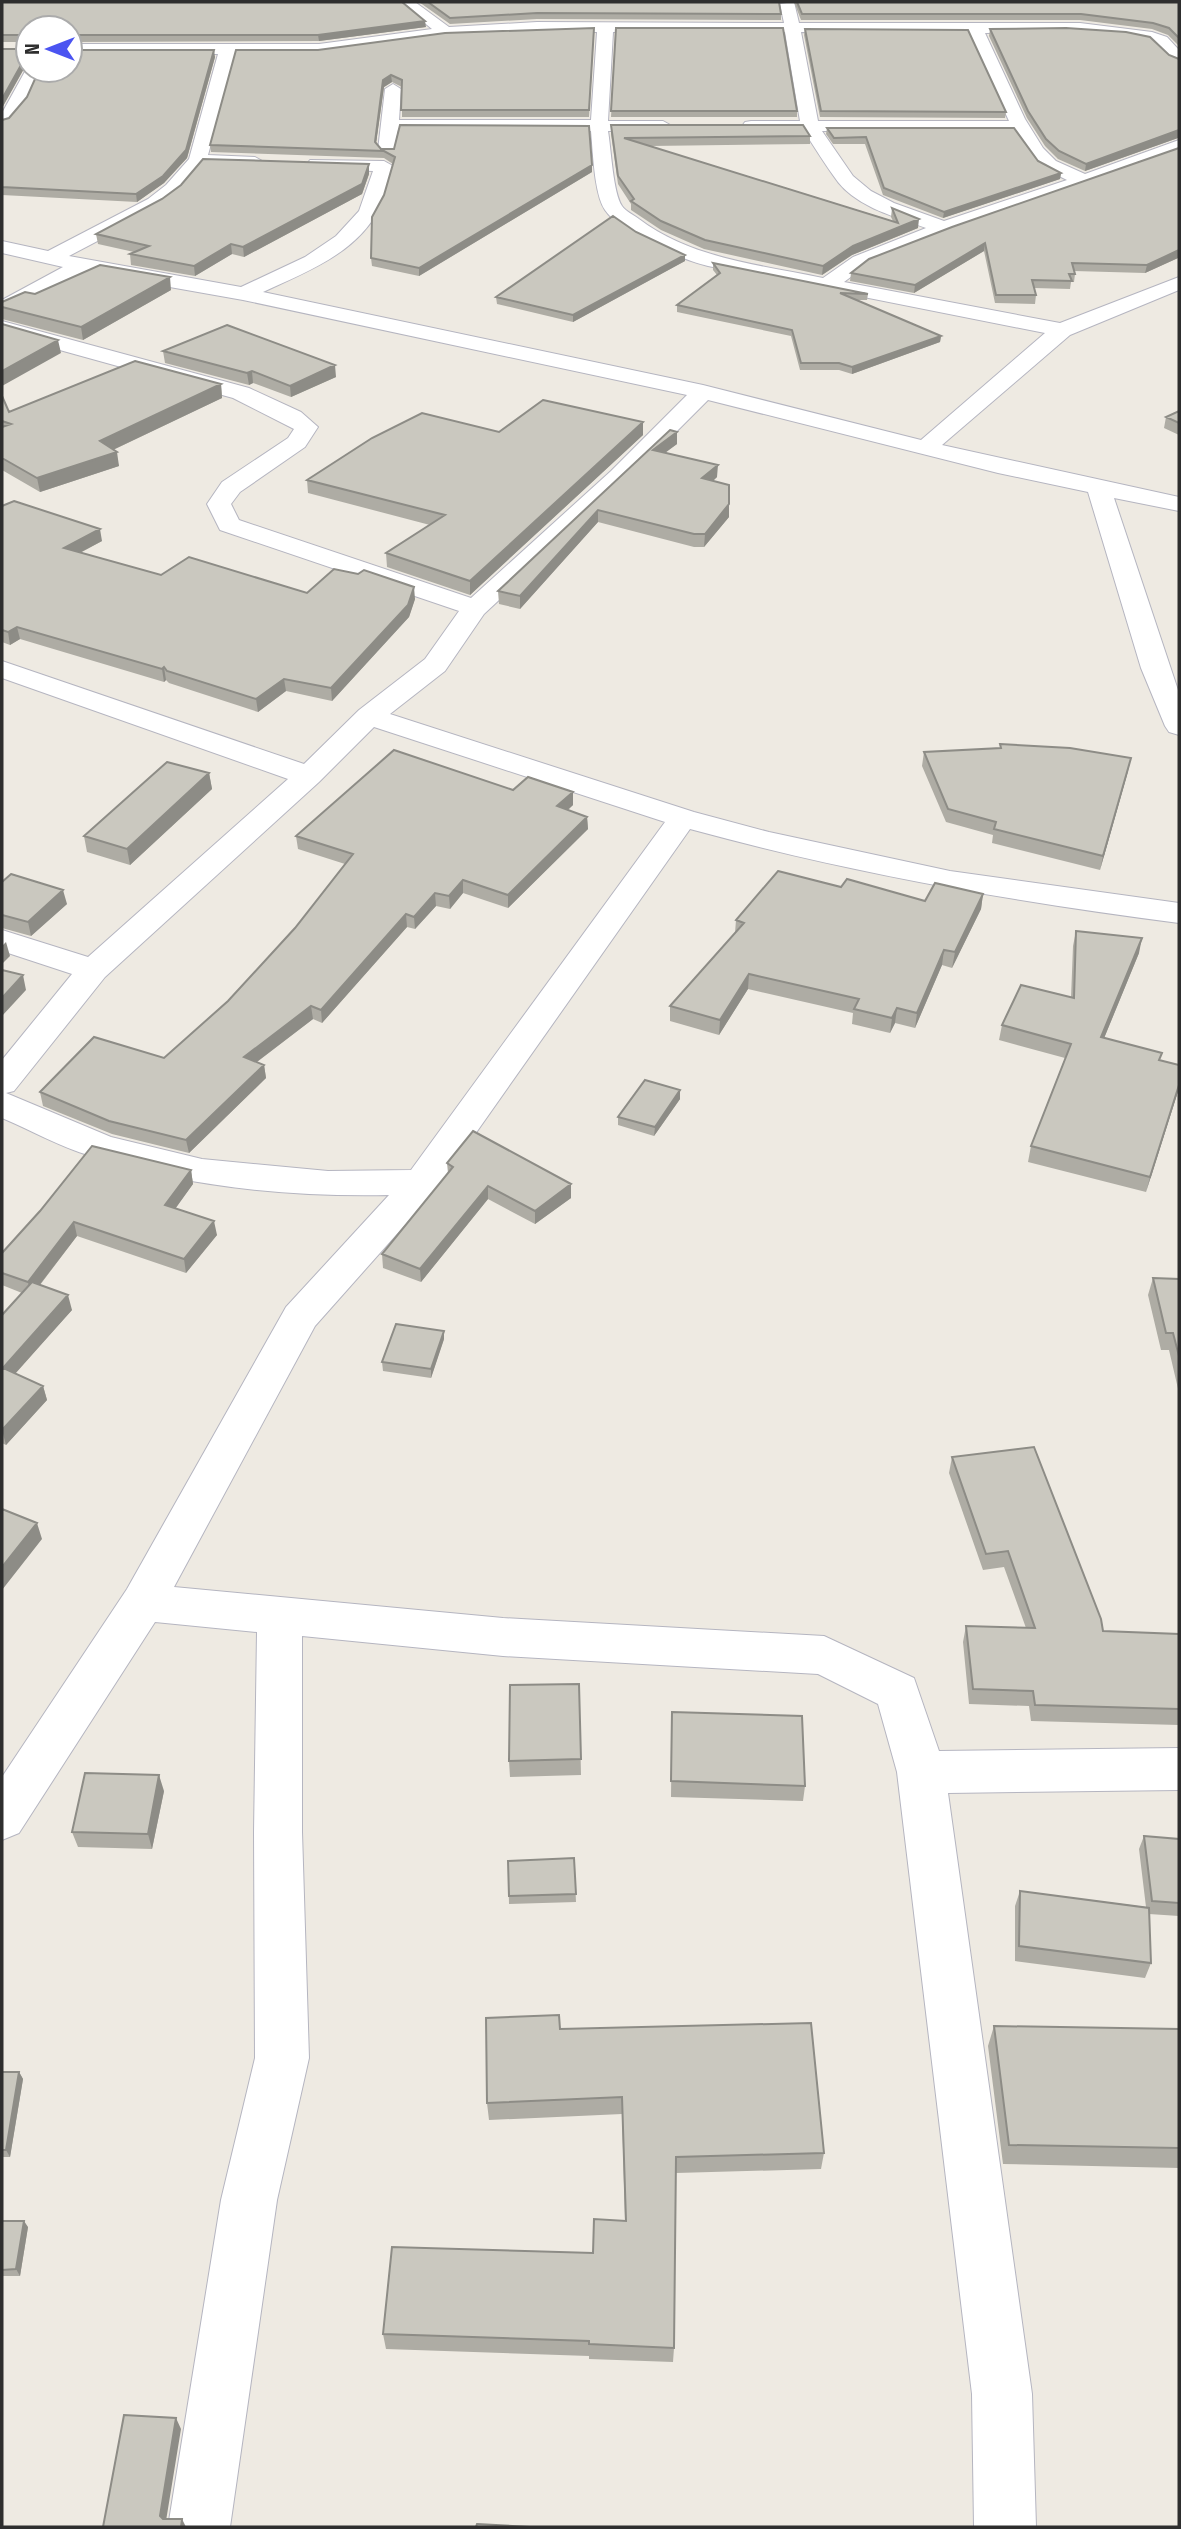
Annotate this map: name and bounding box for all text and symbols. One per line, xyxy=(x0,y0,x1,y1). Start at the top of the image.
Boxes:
north arrow xyxy=(14,14,84,84)
text: N xyxy=(21,43,44,55)

